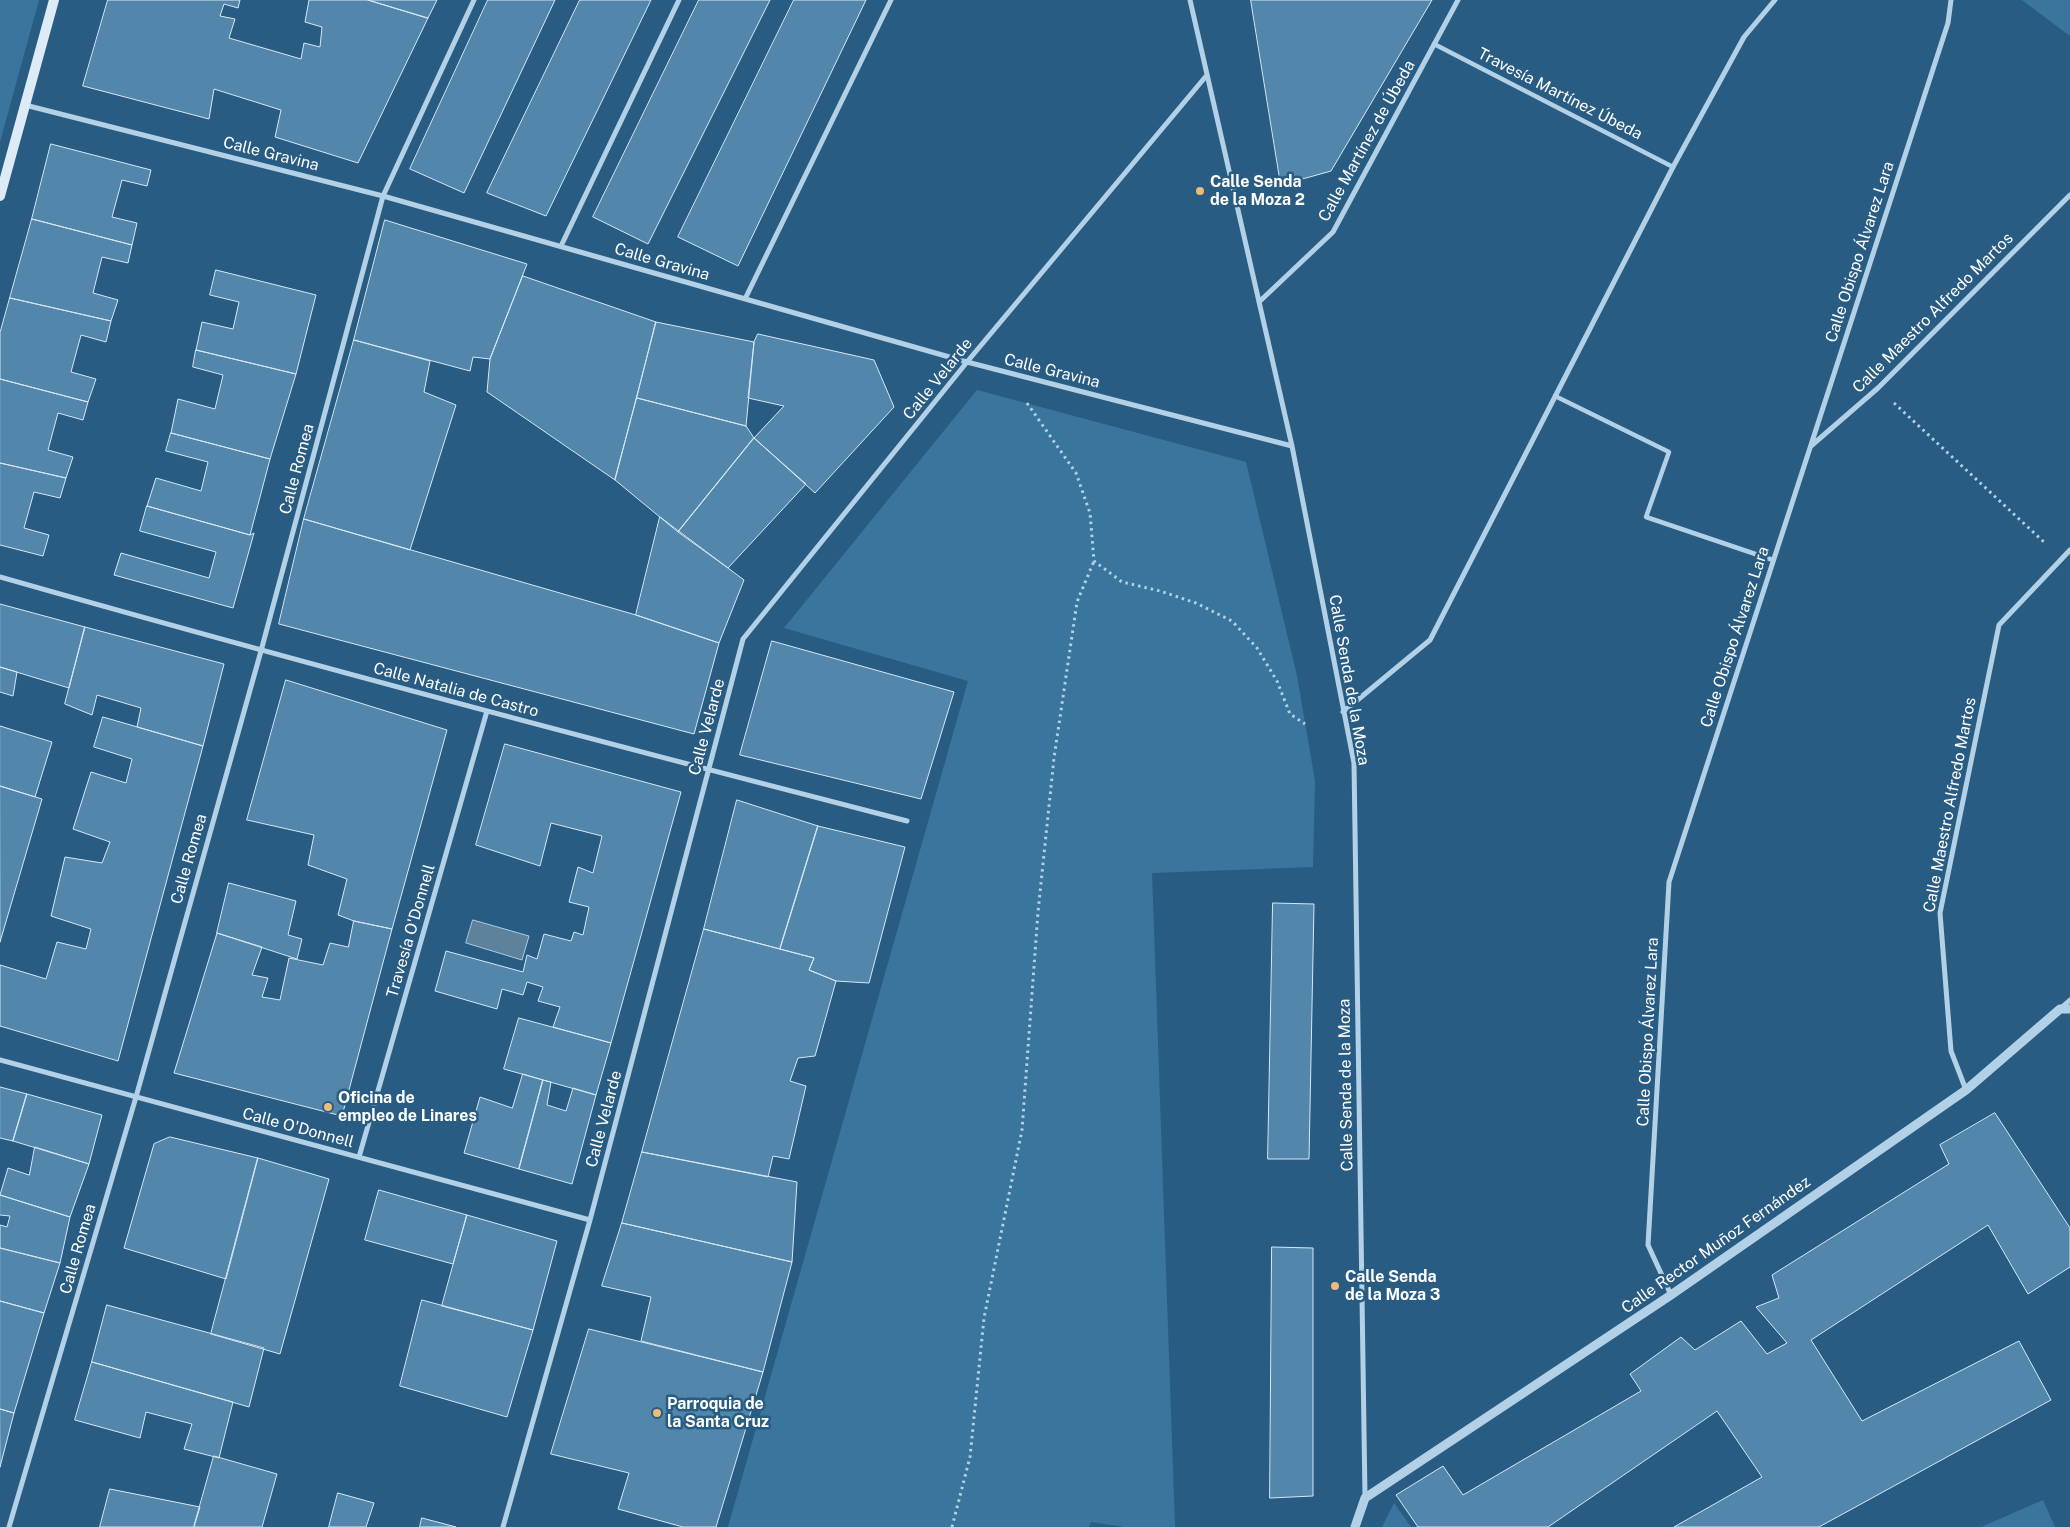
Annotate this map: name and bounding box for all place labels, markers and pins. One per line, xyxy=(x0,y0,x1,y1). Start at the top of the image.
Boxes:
place label: Calle Senda de la Moza 2 xyxy=(1210,172,1305,210)
marker: Calle Senda de la Moza 2 xyxy=(1194,185,1206,197)
place label: Oficina de empleo de Linares xyxy=(338,1088,477,1126)
marker: Oficina de empleo de Linares xyxy=(322,1101,334,1113)
place label: Calle Senda de la Moza 3 xyxy=(1345,1267,1440,1305)
marker: Calle Senda de la Moza 3 xyxy=(1329,1280,1341,1292)
place label: Parroquia de la Santa Cruz xyxy=(667,1394,769,1432)
marker: Parroquia de la Santa Cruz xyxy=(651,1407,663,1419)

